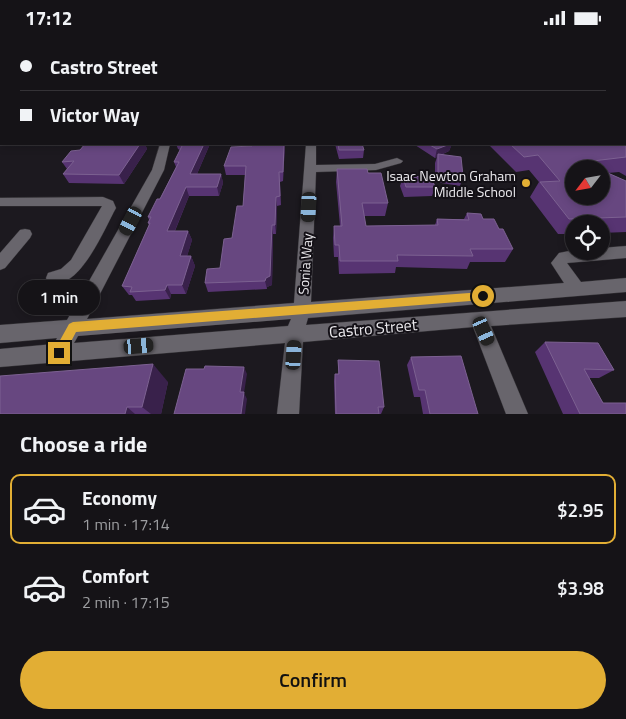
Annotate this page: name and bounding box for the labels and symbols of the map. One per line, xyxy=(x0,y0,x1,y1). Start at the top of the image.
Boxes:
north arrow xyxy=(565,160,610,205)
place label: Isaac Newton Graham Middle School xyxy=(386,165,516,202)
marker: Isaac Newton Graham Middle School xyxy=(520,177,532,189)
car xyxy=(300,192,317,222)
car xyxy=(117,204,144,238)
street label: Sonia Way xyxy=(292,232,318,295)
callout: 1 min xyxy=(18,281,100,315)
route start xyxy=(472,285,494,307)
street label: Castro Street xyxy=(328,312,418,344)
car xyxy=(471,314,496,348)
car xyxy=(123,337,154,355)
car xyxy=(285,340,302,370)
route end xyxy=(48,342,70,364)

